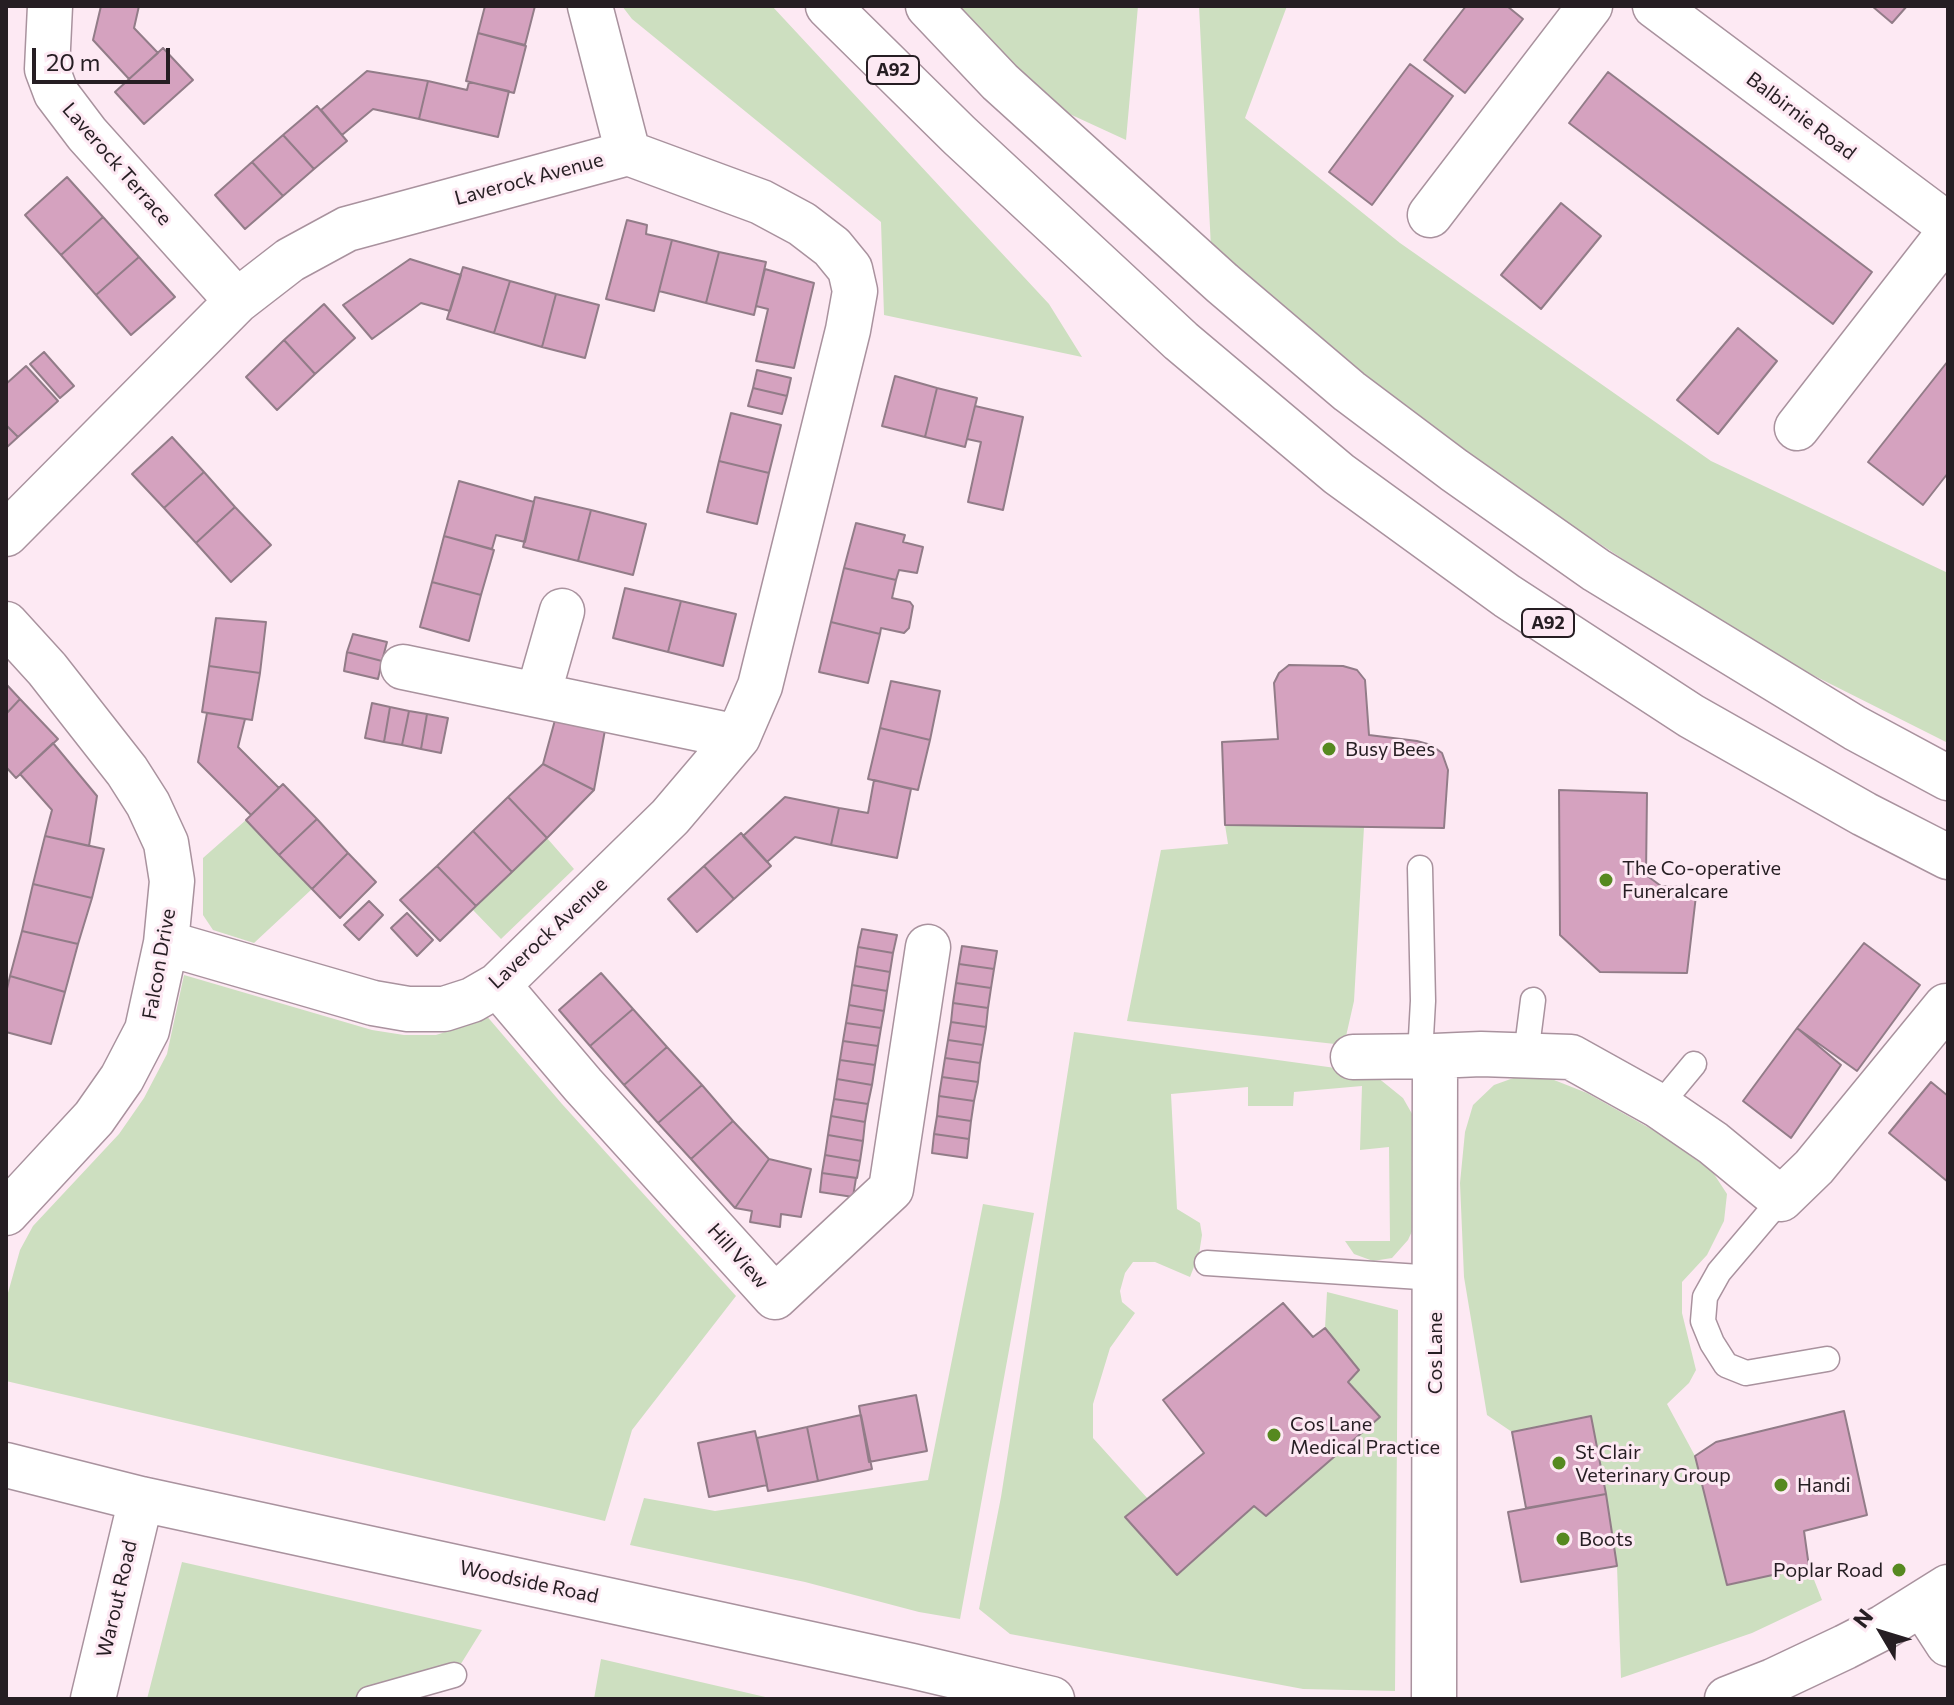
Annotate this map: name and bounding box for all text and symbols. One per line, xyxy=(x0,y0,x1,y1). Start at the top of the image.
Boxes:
scale bar xyxy=(36,32,174,82)
text: 20 m xyxy=(46,47,100,76)
road number: A92 xyxy=(867,56,919,84)
street label: Balbirnie Road xyxy=(1741,67,1861,165)
street label: Laverock Terrace xyxy=(57,98,177,230)
street label: Laverock Avenue xyxy=(452,148,606,210)
road number: A92 xyxy=(1522,609,1574,637)
place label: Busy Bees xyxy=(1345,737,1435,761)
marker: Busy Bees xyxy=(1320,740,1338,758)
place label: The Co-operative Funeralcare xyxy=(1622,856,1781,903)
marker: The Co-operative Funeralcare xyxy=(1597,871,1615,889)
street label: Laverock Avenue xyxy=(484,872,612,994)
street label: Falcon Drive xyxy=(137,907,181,1021)
street label: Hill View xyxy=(703,1219,773,1293)
street label: Cos Lane xyxy=(1423,1312,1447,1394)
place label: Cos Lane Medical Practice xyxy=(1290,1412,1440,1459)
marker: Cos Lane Medical Practice xyxy=(1265,1426,1283,1444)
place label: St Clair Veterinary Group xyxy=(1575,1440,1731,1487)
marker: St Clair Veterinary Group xyxy=(1550,1454,1568,1472)
place label: Handi xyxy=(1797,1473,1851,1497)
marker: Handi xyxy=(1772,1476,1790,1494)
place label: Boots xyxy=(1579,1527,1633,1551)
marker: Boots xyxy=(1554,1530,1572,1548)
street label: Warout Road xyxy=(92,1538,142,1660)
street label: Woodside Road xyxy=(457,1556,601,1608)
place label: Poplar Road xyxy=(1773,1558,1883,1582)
marker: Poplar Road xyxy=(1890,1561,1908,1579)
north arrow xyxy=(1842,1593,1922,1673)
text: N xyxy=(1847,1603,1878,1633)

